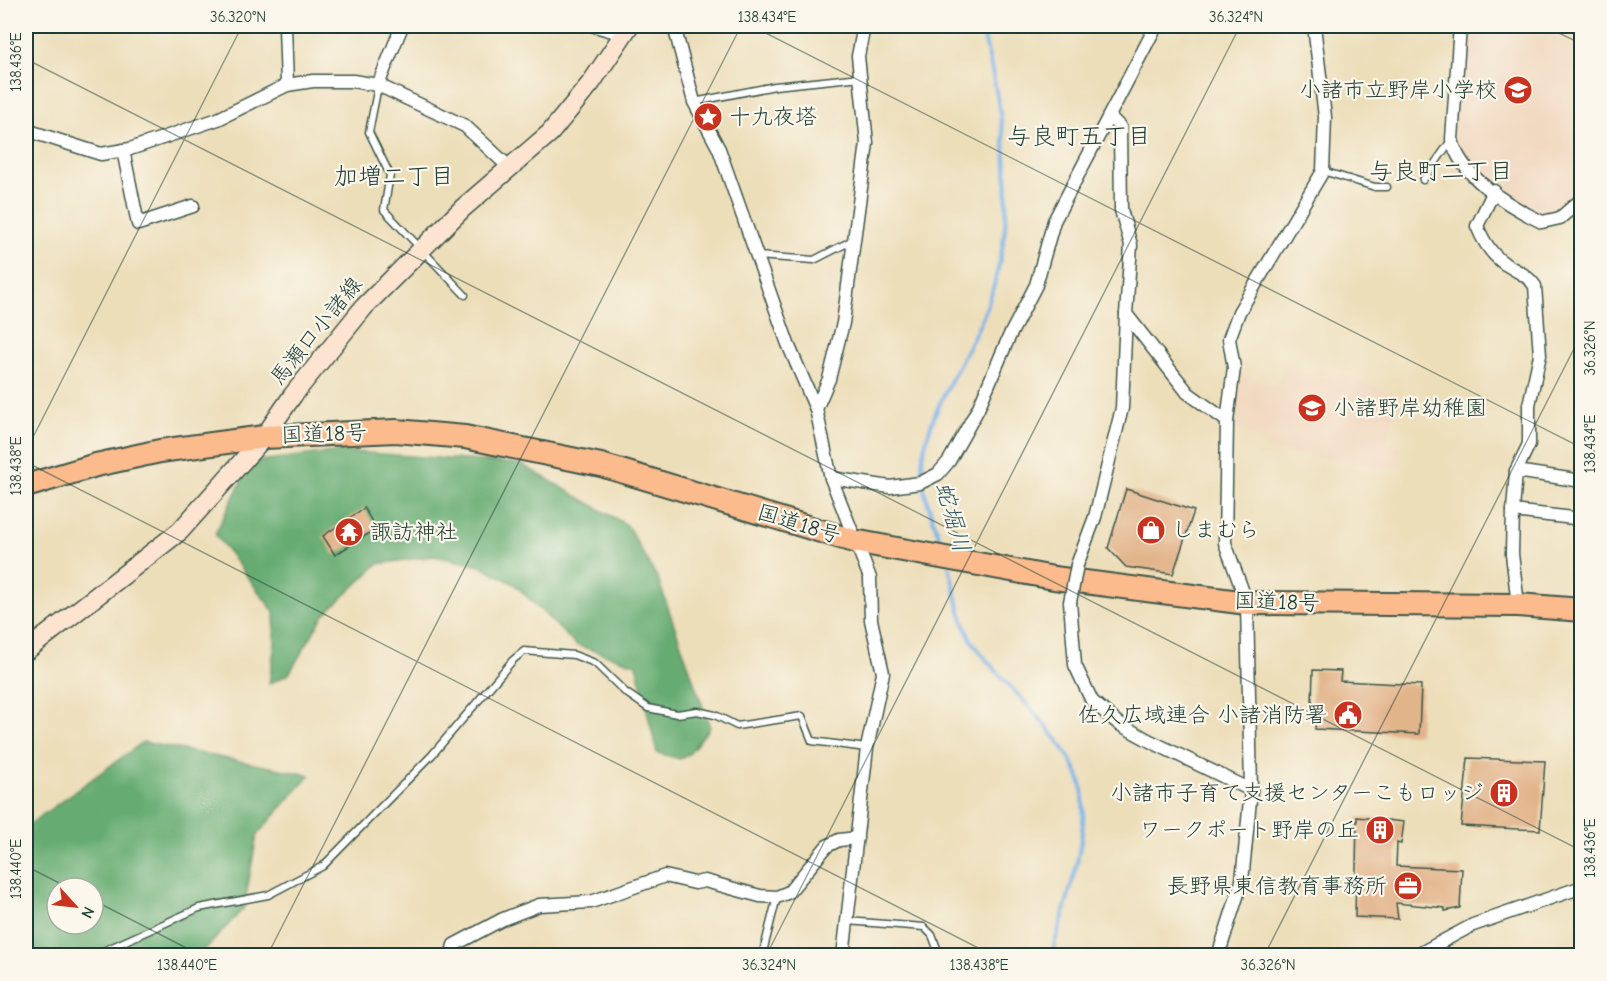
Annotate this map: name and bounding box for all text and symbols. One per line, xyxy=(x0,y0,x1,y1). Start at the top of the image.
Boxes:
text: 36.320°N xyxy=(210,8,266,26)
text: 138.434°E xyxy=(738,8,796,26)
text: 36.324°N xyxy=(1209,8,1263,26)
text: 138.436°E xyxy=(7,32,25,92)
school or university icon: 小諸市立野岸小学校 xyxy=(1502,74,1534,106)
place label: 小諸市立野岸小学校 xyxy=(1299,77,1497,103)
place icon: 十九夜塔 xyxy=(692,101,724,133)
place label: 十九夜塔 xyxy=(729,104,817,130)
district label: 与良町五丁目 xyxy=(1007,122,1151,150)
district label: 与良町二丁目 xyxy=(1369,157,1513,185)
district label: 加増二丁目 xyxy=(334,162,454,190)
street label: 馬瀬口小諸線 xyxy=(264,272,368,390)
text: 36.326°N xyxy=(1581,320,1599,376)
school or university icon: 小諸野岸幼稚園 xyxy=(1296,392,1328,424)
place label: 小諸野岸幼稚園 xyxy=(1333,395,1487,421)
text: 138.434°E xyxy=(1581,415,1599,473)
street label: 国道18号 xyxy=(281,420,367,448)
text: 138.438°E xyxy=(7,437,25,495)
water label: 蛇堀川 xyxy=(930,479,976,555)
street label: 国道18号 xyxy=(754,499,844,549)
shop icon: しまむら xyxy=(1135,514,1167,546)
temple icon: 諏訪神社 xyxy=(333,516,365,548)
place label: しまむら xyxy=(1172,517,1260,543)
place label: 諏訪神社 xyxy=(370,519,458,545)
street label: 国道18号 xyxy=(1234,588,1320,616)
public building icon: 佐久広域連合 小諸消防署 xyxy=(1332,699,1364,731)
place label: 佐久広域連合 小諸消防署 xyxy=(1078,702,1327,728)
building icon: 小諸市子育て支援センターこもロッジ xyxy=(1488,777,1520,809)
place label: 小諸市子育て支援センターこもロッジ xyxy=(1110,780,1483,806)
building icon: ワークポート野岸の丘 xyxy=(1364,814,1396,846)
place label: ワークポート野岸の丘 xyxy=(1139,817,1359,843)
text: 138.436°E xyxy=(1581,818,1599,878)
text: 138.440°E xyxy=(7,839,25,899)
office icon: 長野県東信教育事務所 xyxy=(1392,870,1424,902)
place label: 長野県東信教育事務所 xyxy=(1167,873,1387,899)
north arrow xyxy=(45,876,105,936)
text: N xyxy=(77,904,98,921)
text: 138.440°E xyxy=(157,956,217,974)
text: 36.324°N xyxy=(742,956,796,974)
text: 138.438°E xyxy=(950,956,1008,974)
text: 36.326°N xyxy=(1240,956,1296,974)

